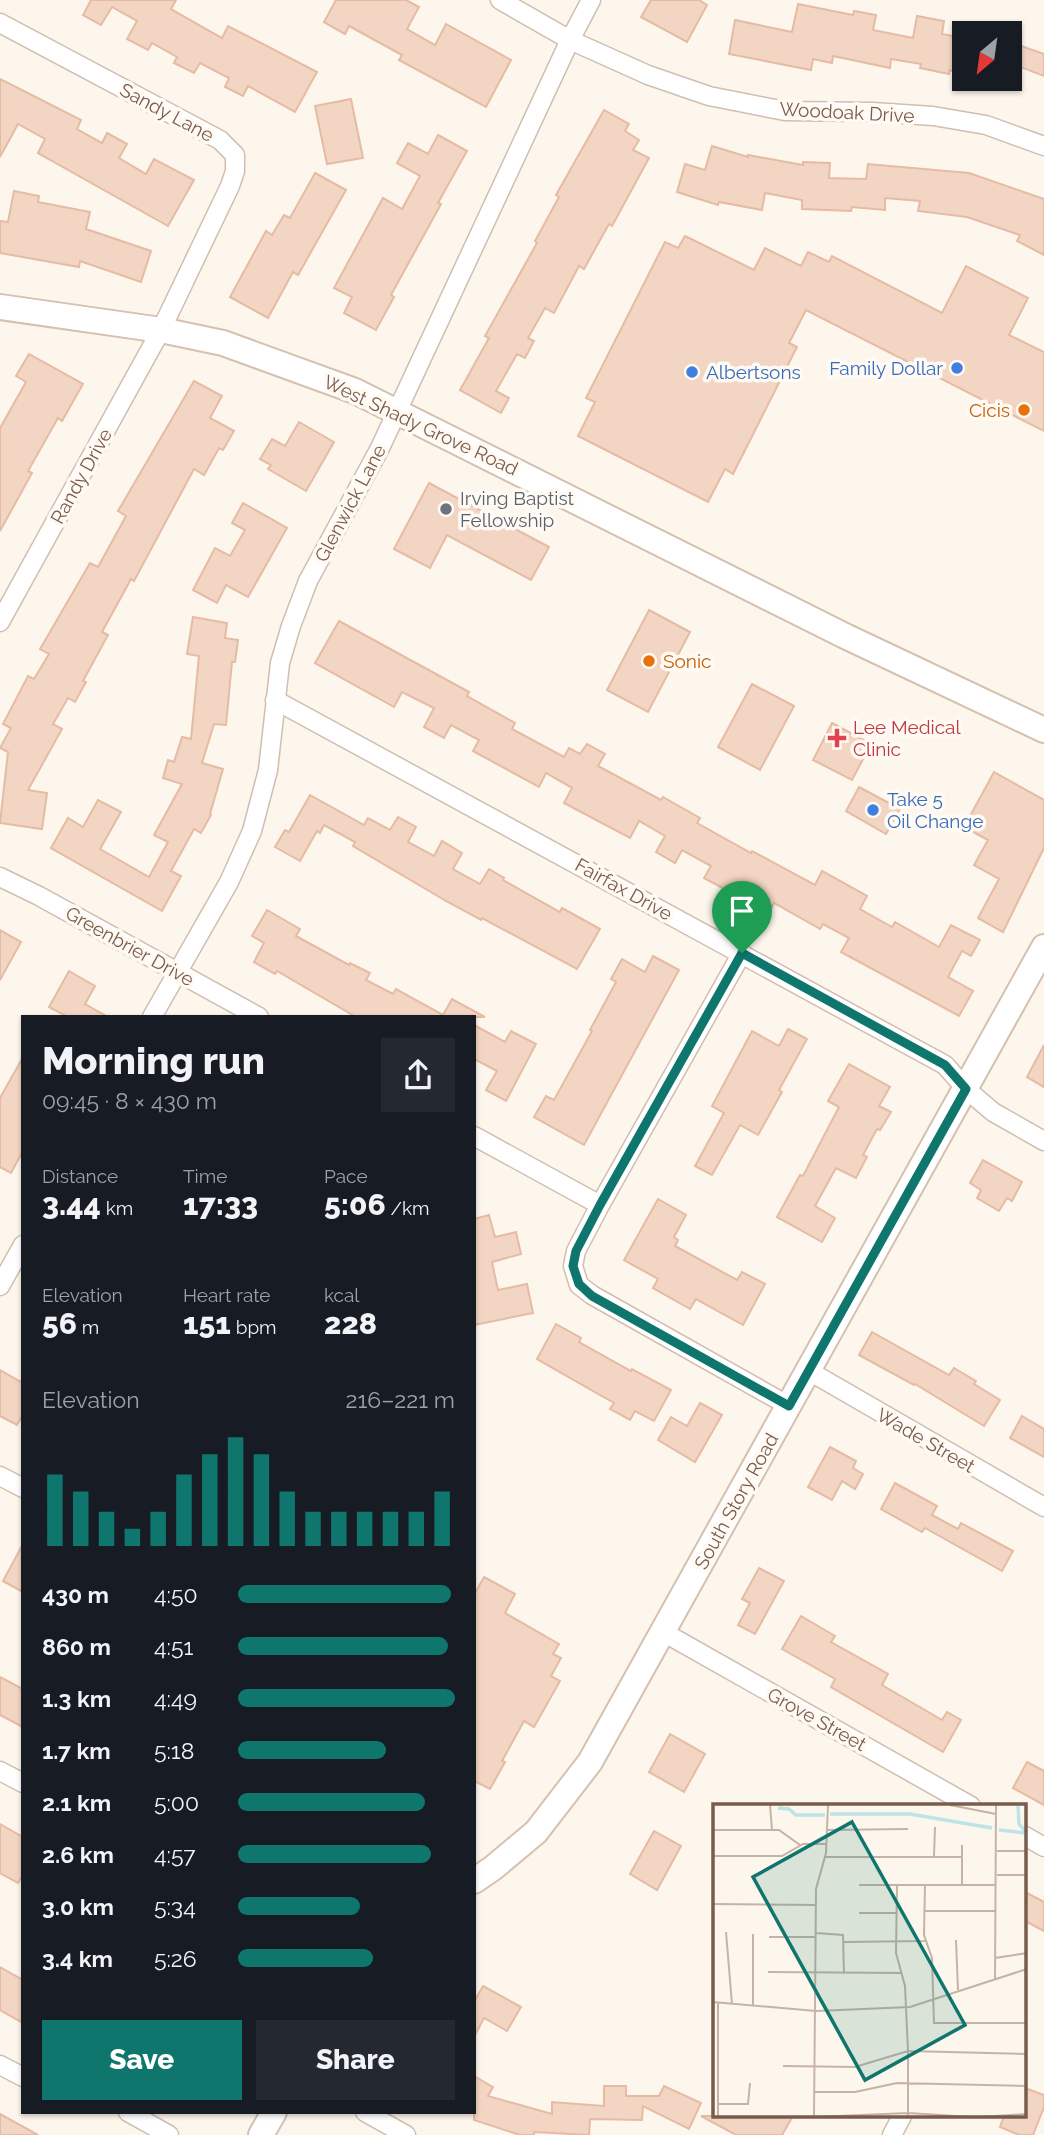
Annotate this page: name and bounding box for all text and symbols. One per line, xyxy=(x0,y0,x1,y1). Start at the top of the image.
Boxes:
north arrow xyxy=(952,21,1022,91)
map controls xyxy=(952,21,1022,91)
street label: Sandy Lane xyxy=(116,78,218,146)
street label: Woodoak Drive xyxy=(779,97,915,127)
place label: Family Dollar xyxy=(829,357,943,379)
marker: Family Dollar xyxy=(949,360,965,376)
place label: Albertsons xyxy=(706,361,801,383)
marker: Albertsons xyxy=(684,364,700,380)
street label: West Shady Grove Road xyxy=(320,370,522,480)
place label: Cicis xyxy=(969,399,1010,421)
marker: Cicis xyxy=(1016,402,1032,418)
street label: Randy Drive xyxy=(46,425,116,527)
street label: Glenwick Lane xyxy=(310,441,390,565)
place label: Irving Baptist Fellowship xyxy=(460,487,575,531)
marker: Irving Baptist Fellowship xyxy=(438,501,454,517)
place label: Sonic xyxy=(663,650,712,672)
marker: Sonic xyxy=(641,653,657,669)
place label: Lee Medical Clinic xyxy=(853,716,961,760)
marker: Lee Medical Clinic xyxy=(827,728,847,748)
place label: Take 5 Oil Change xyxy=(887,788,983,832)
marker: Take 5 Oil Change xyxy=(865,802,881,818)
street label: Fairfax Drive xyxy=(572,853,676,925)
pin xyxy=(712,881,772,953)
icon: arrive xyxy=(723,892,761,930)
street label: Greenbrier Drive xyxy=(62,902,198,990)
text: Morning run xyxy=(42,1038,265,1083)
button: share xyxy=(381,1038,455,1112)
text: 09:45 · 8 × 430 m xyxy=(42,1087,217,1114)
text: Distance xyxy=(42,1165,118,1187)
text: Time xyxy=(183,1165,227,1187)
text: Pace xyxy=(324,1165,368,1187)
text: 3.44 xyxy=(42,1187,101,1222)
text: 17:33 xyxy=(183,1187,258,1222)
text: 5:06 xyxy=(324,1187,386,1222)
text: km xyxy=(101,1197,133,1219)
text: /km xyxy=(386,1197,429,1219)
text: Elevation xyxy=(42,1284,123,1306)
text: Heart rate xyxy=(183,1284,271,1306)
text: kcal xyxy=(324,1284,360,1306)
text: 56 xyxy=(42,1306,77,1341)
text: 151 xyxy=(183,1306,231,1341)
text: 228 xyxy=(324,1306,377,1341)
text: m xyxy=(77,1316,99,1338)
text: bpm xyxy=(231,1316,277,1338)
text: Elevation xyxy=(42,1386,140,1413)
text: 216–221 m xyxy=(345,1386,455,1413)
street label: Wade Street xyxy=(873,1403,980,1477)
street label: South Story Road xyxy=(689,1429,783,1573)
text: 430 m xyxy=(42,1581,109,1608)
text: 4:50 xyxy=(154,1581,198,1608)
text: 860 m xyxy=(42,1633,111,1660)
text: 4:51 xyxy=(154,1633,193,1660)
street label: Grove Street xyxy=(764,1683,871,1755)
text: 1.3 km xyxy=(42,1685,111,1712)
text: 4:49 xyxy=(154,1685,197,1712)
text: 1.7 km xyxy=(42,1737,111,1764)
text: 5:18 xyxy=(154,1737,194,1764)
text: 2.1 km xyxy=(42,1789,111,1816)
text: 5:00 xyxy=(154,1789,199,1816)
inset map xyxy=(713,1804,1026,2118)
text: 2.6 km xyxy=(42,1841,114,1868)
text: 4:57 xyxy=(154,1841,196,1868)
text: 3.0 km xyxy=(42,1893,114,1920)
text: 5:34 xyxy=(154,1893,196,1920)
text: 3.4 km xyxy=(42,1945,113,1972)
text: 5:26 xyxy=(154,1945,197,1972)
button: Save xyxy=(42,2020,242,2100)
button: Share xyxy=(256,2020,455,2100)

